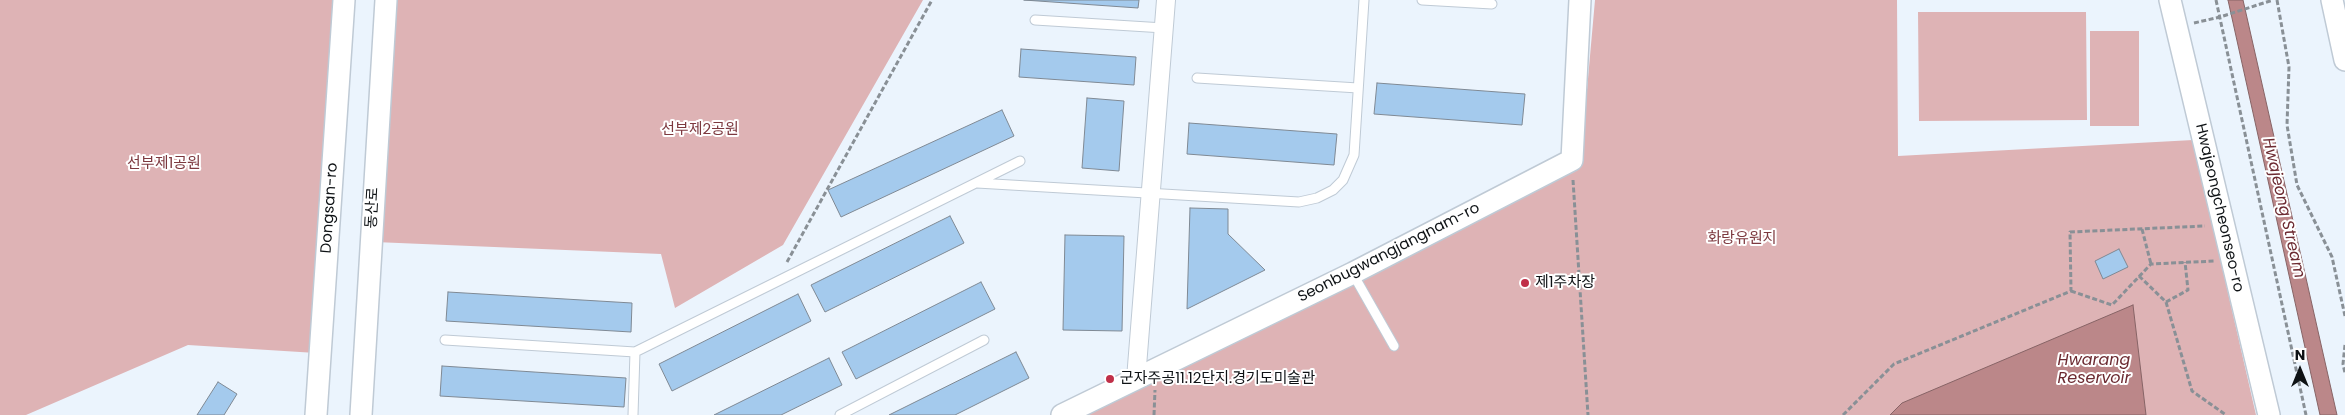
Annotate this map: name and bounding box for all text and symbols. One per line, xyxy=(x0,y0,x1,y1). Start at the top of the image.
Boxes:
park label: 선부제2공원 xyxy=(661,121,739,139)
street label: Hwajeongcheonseo-ro xyxy=(2191,122,2247,294)
water label: Hwajeong Stream xyxy=(2258,136,2308,280)
park label: 선부제1공원 xyxy=(127,155,201,173)
street label: Dongsan-ro xyxy=(318,162,342,254)
street label: 동산로 xyxy=(363,187,383,229)
street label: Seonbugwangjangnam-ro xyxy=(1295,199,1483,307)
park label: 화랑유원지 xyxy=(1708,230,1776,248)
place label: 제1주차장 xyxy=(1535,274,1595,292)
marker: 제1주차장 xyxy=(1519,277,1531,289)
north arrow xyxy=(2275,345,2325,395)
text: N xyxy=(2295,345,2305,365)
water label: Hwarang Reservoir xyxy=(2057,351,2131,389)
place label: 군자주공11.12단지.경기도미술관 xyxy=(1120,370,1315,388)
marker: 군자주공11.12단지.경기도미술관 xyxy=(1104,373,1116,385)

